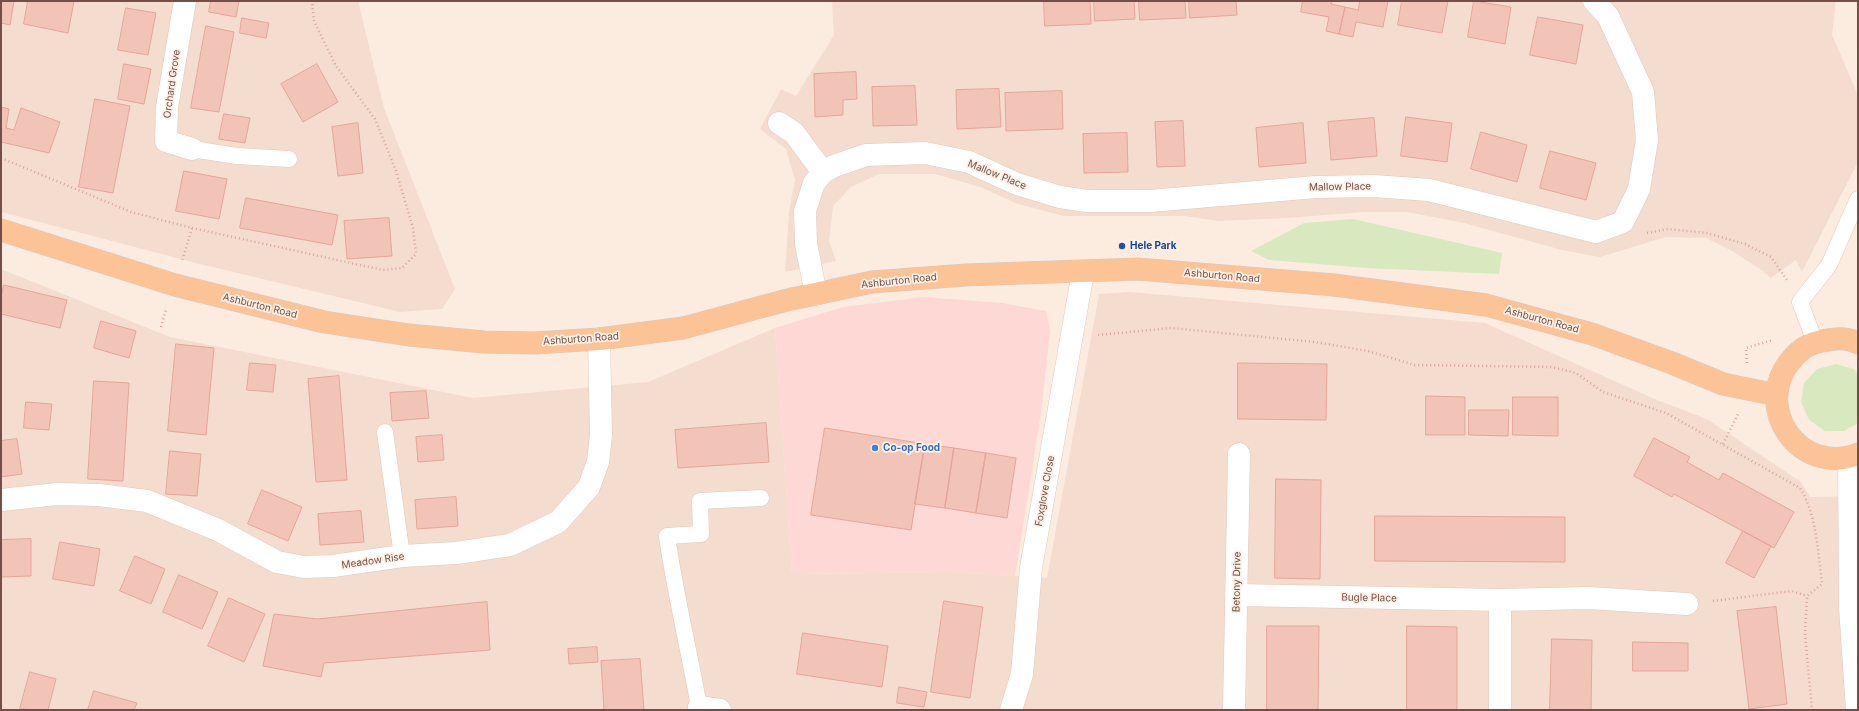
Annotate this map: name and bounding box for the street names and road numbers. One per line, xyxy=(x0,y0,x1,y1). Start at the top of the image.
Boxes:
street label: Orchard Grove xyxy=(161,49,183,119)
street label: Mallow Place xyxy=(966,158,1028,192)
street label: Mallow Place xyxy=(1309,180,1371,194)
street label: Ashburton Road xyxy=(1184,267,1260,285)
street label: Ashburton Road xyxy=(861,271,937,291)
street label: Ashburton Road xyxy=(222,291,298,321)
street label: Ashburton Road xyxy=(1504,304,1580,336)
street label: Ashburton Road xyxy=(543,330,619,348)
street label: Foxglove Close xyxy=(1033,455,1057,527)
street label: Meadow Rise xyxy=(341,551,405,571)
street label: Betony Drive xyxy=(1230,552,1244,612)
street label: Bugle Place xyxy=(1341,592,1397,604)

